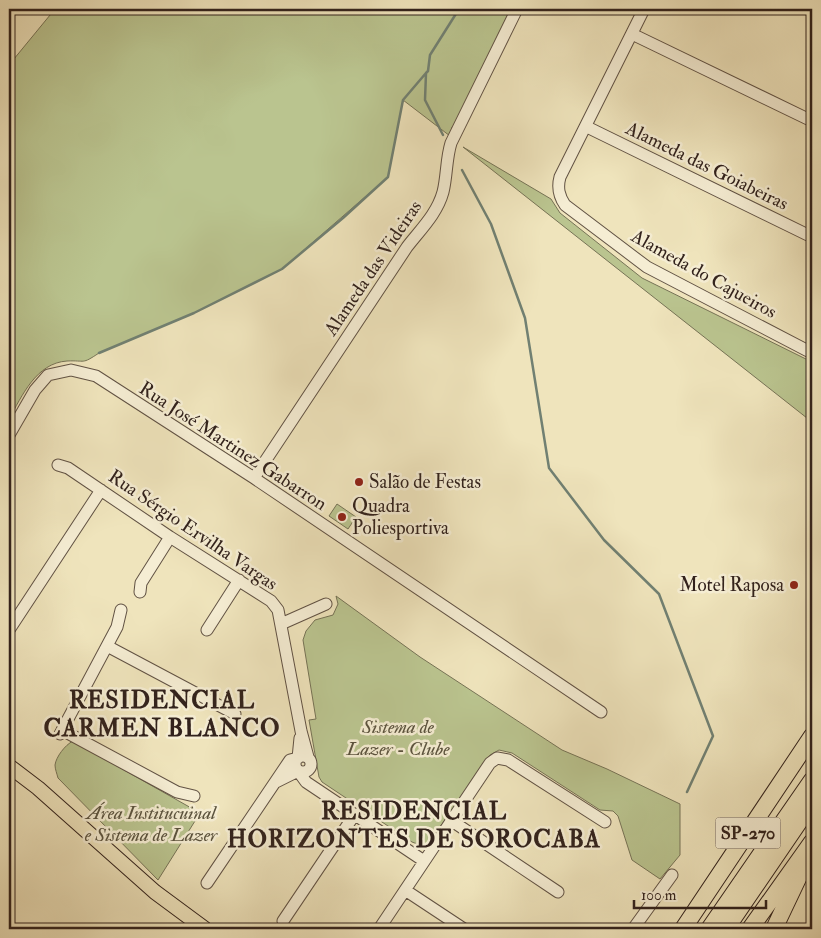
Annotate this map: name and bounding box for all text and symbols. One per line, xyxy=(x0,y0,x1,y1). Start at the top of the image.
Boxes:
street label: Alameda das Goiabeiras xyxy=(621,116,792,216)
street label: Alameda das Videiras xyxy=(318,196,427,341)
street label: Alameda do Cajueiros xyxy=(626,224,781,324)
street label: Rua José Martinez Gabarron xyxy=(135,376,332,516)
street label: Rua Sérgio Ervilha Vargas xyxy=(104,464,282,596)
place label: Salão de Festas xyxy=(369,470,481,494)
marker: Salão de Festas xyxy=(353,476,365,488)
place label: Quadra Poliesportiva xyxy=(352,494,449,541)
marker: Quadra Poliesportiva xyxy=(336,511,348,523)
place label: Motel Raposa xyxy=(679,573,784,598)
marker: Motel Raposa xyxy=(788,579,800,591)
district label: RESIDENCIAL CARMEN BLANCO xyxy=(43,685,281,744)
park label: Sistema de Lazer - Clube xyxy=(346,715,450,761)
district label: RESIDENCIAL HORIZONTES DE SOROCABA xyxy=(227,796,601,855)
park label: Área Institucuinal e Sistema de Lazer xyxy=(84,801,218,847)
road number: SP-270 xyxy=(716,818,780,848)
scale bar xyxy=(634,878,766,910)
text: 100 m xyxy=(641,886,677,905)

